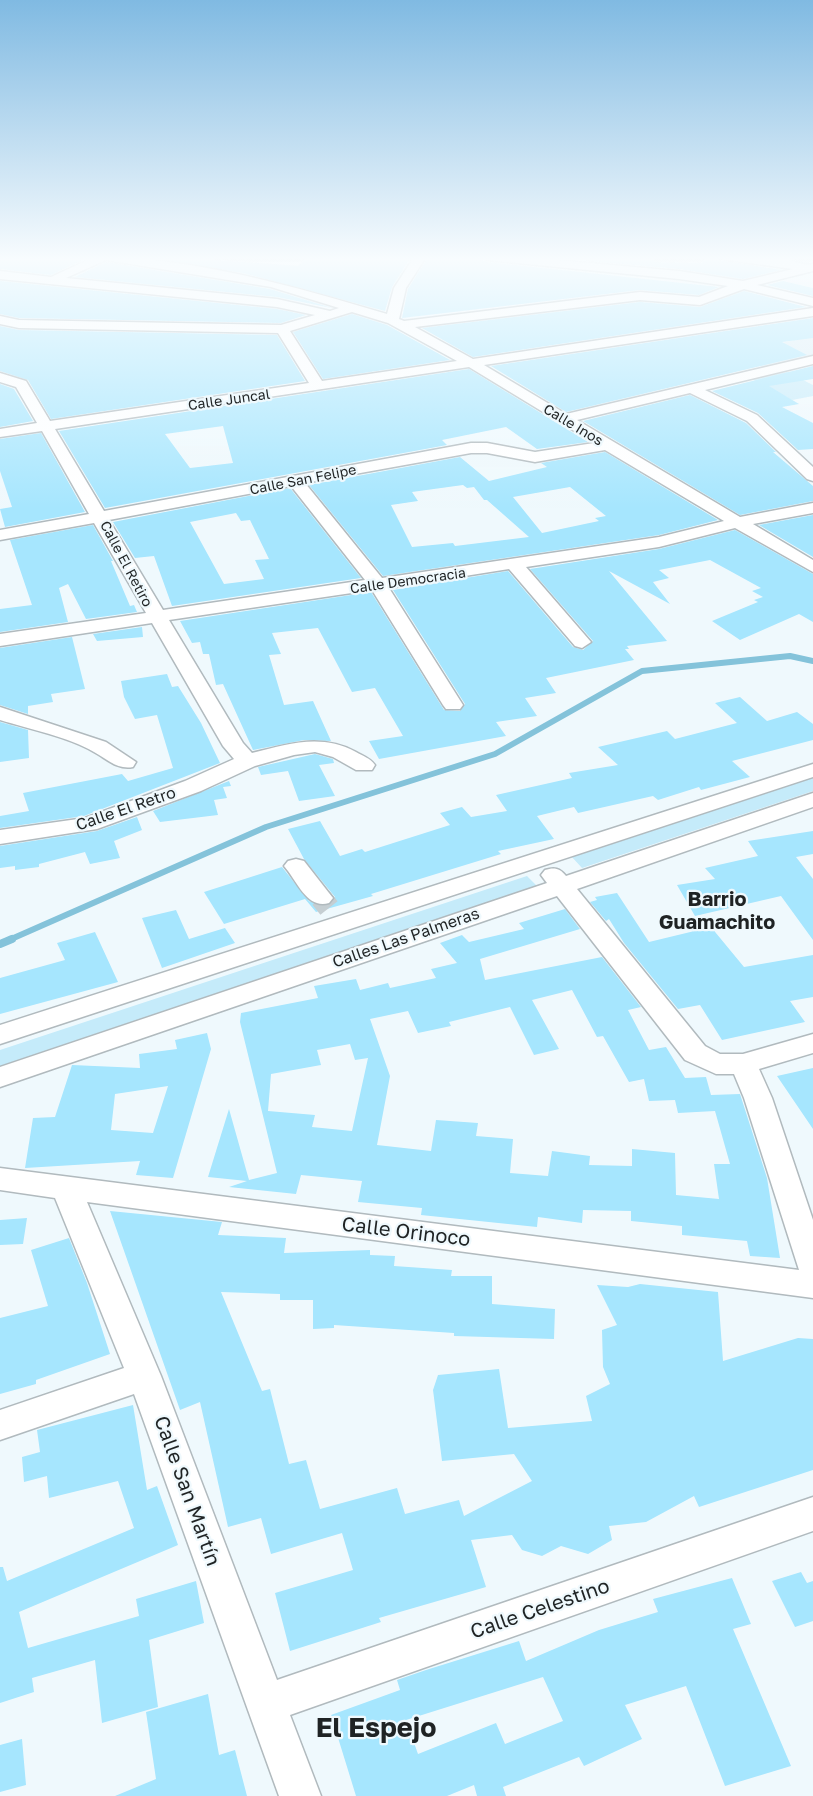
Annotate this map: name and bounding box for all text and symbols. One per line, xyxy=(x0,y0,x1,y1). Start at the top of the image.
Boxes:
street label: Calle Juncal xyxy=(187,386,271,414)
street label: Calle Inos xyxy=(540,401,606,449)
street label: Calle San Felipe xyxy=(248,461,358,499)
street label: Calle El Retiro xyxy=(96,518,156,610)
street label: Calle Democracia xyxy=(349,565,467,597)
street label: Calle El Retro xyxy=(74,783,178,835)
district label: Barrio Guamachito xyxy=(659,888,775,935)
street label: Calles Las Palmeras xyxy=(330,904,482,972)
street label: Calle Orinoco xyxy=(340,1212,472,1252)
street label: Calle San Martín xyxy=(149,1413,225,1569)
street label: Calle Celestino xyxy=(467,1574,613,1644)
district label: El Espejo xyxy=(316,1712,436,1744)

